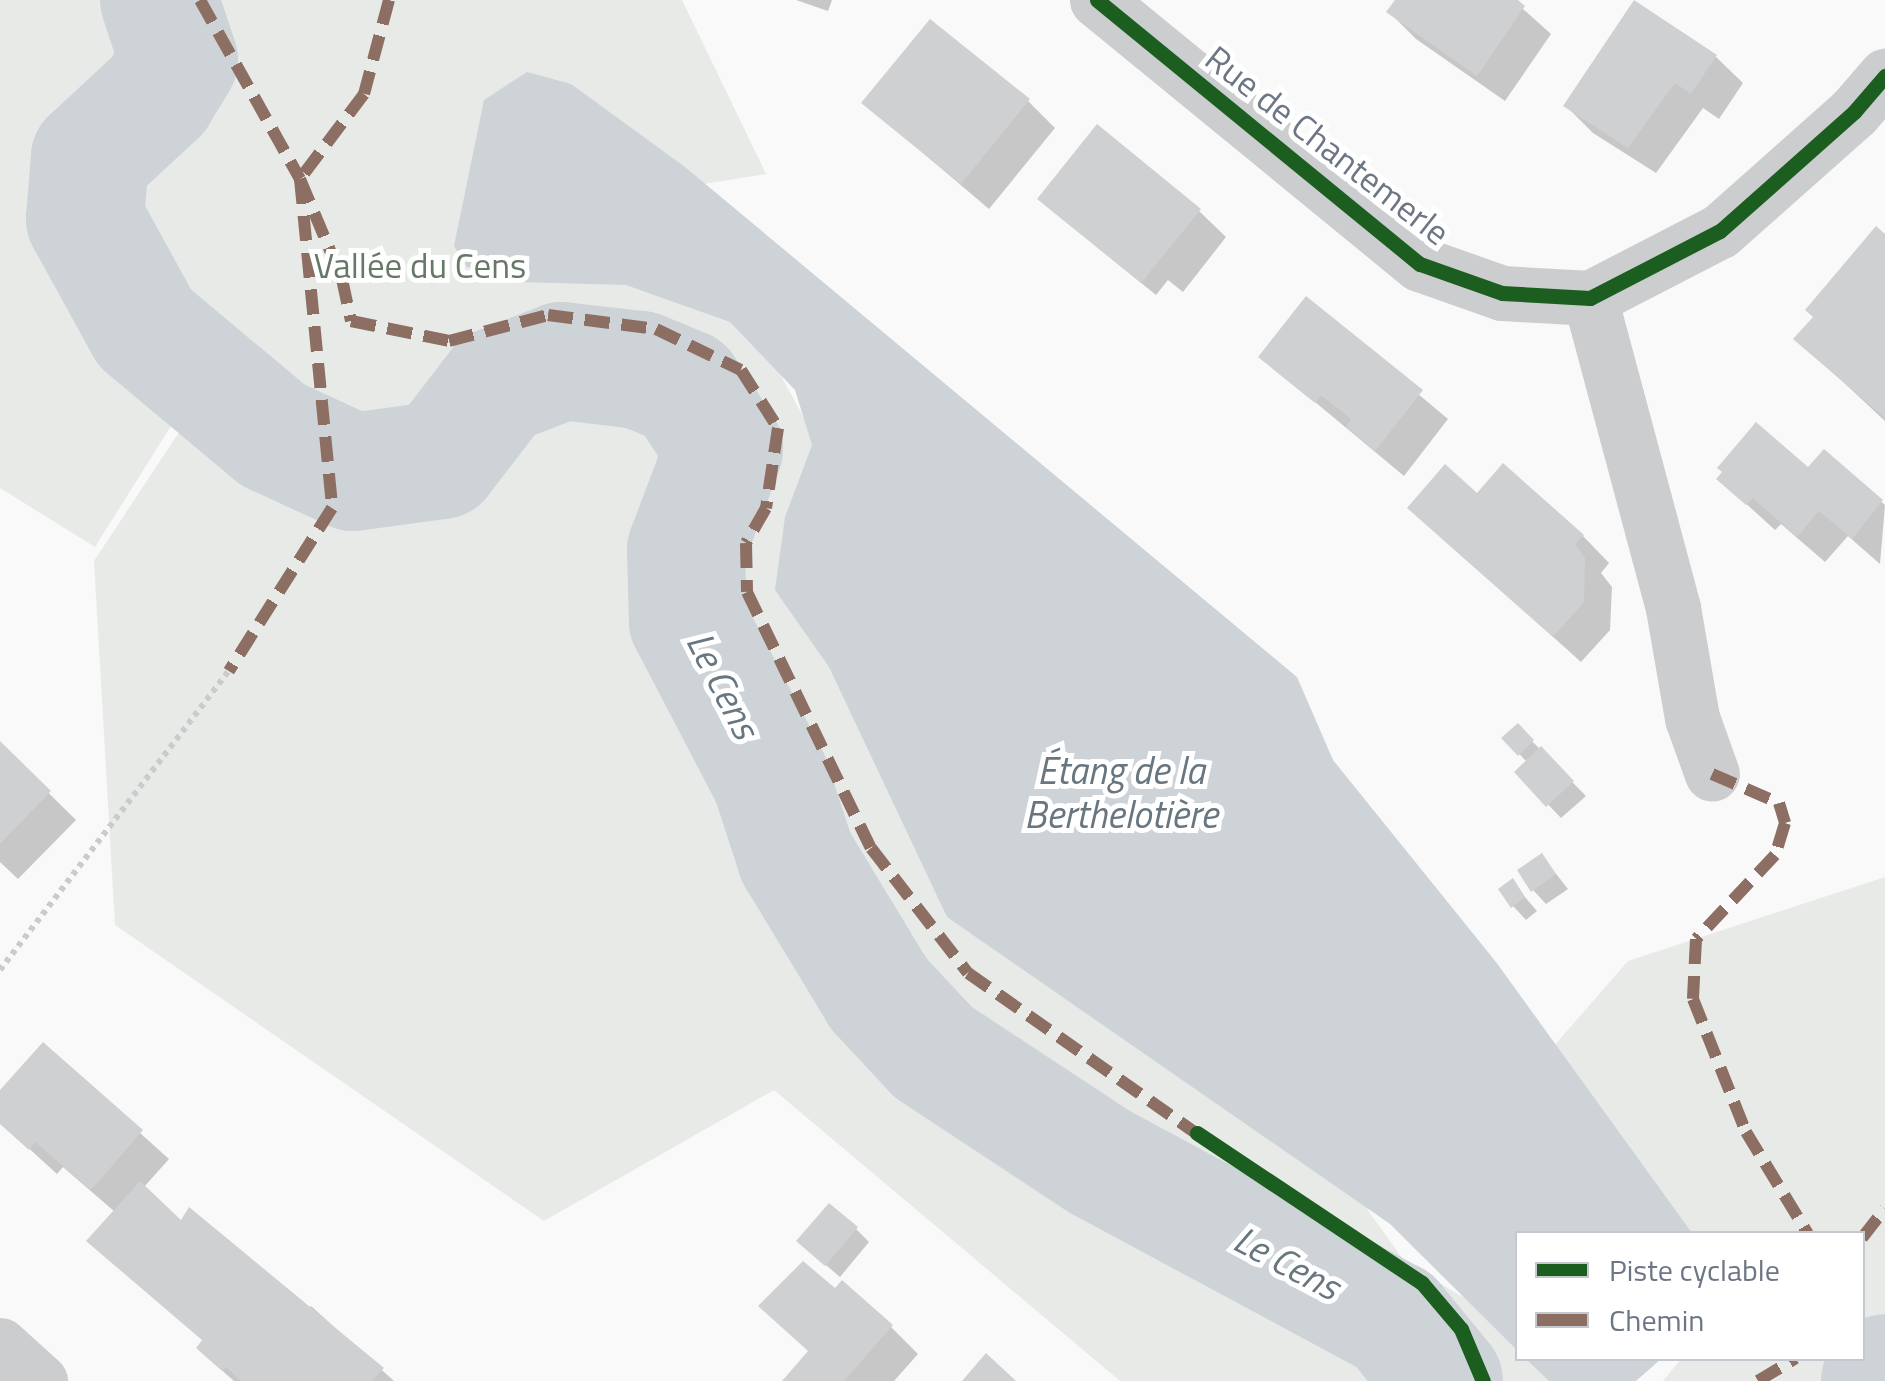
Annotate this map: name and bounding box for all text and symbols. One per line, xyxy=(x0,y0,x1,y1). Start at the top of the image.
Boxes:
street label: Rue de Chantemerle xyxy=(1198,37,1458,253)
park label: Vallée du Cens xyxy=(314,244,526,286)
water label: Le Cens xyxy=(677,624,769,746)
water label: Étang de la Berthelotière xyxy=(1024,748,1218,838)
water label: Le Cens xyxy=(1226,1216,1348,1310)
legend xyxy=(1515,1231,1865,1361)
text: Piste cyclable xyxy=(1609,1247,1780,1293)
text: Chemin xyxy=(1609,1297,1704,1343)

